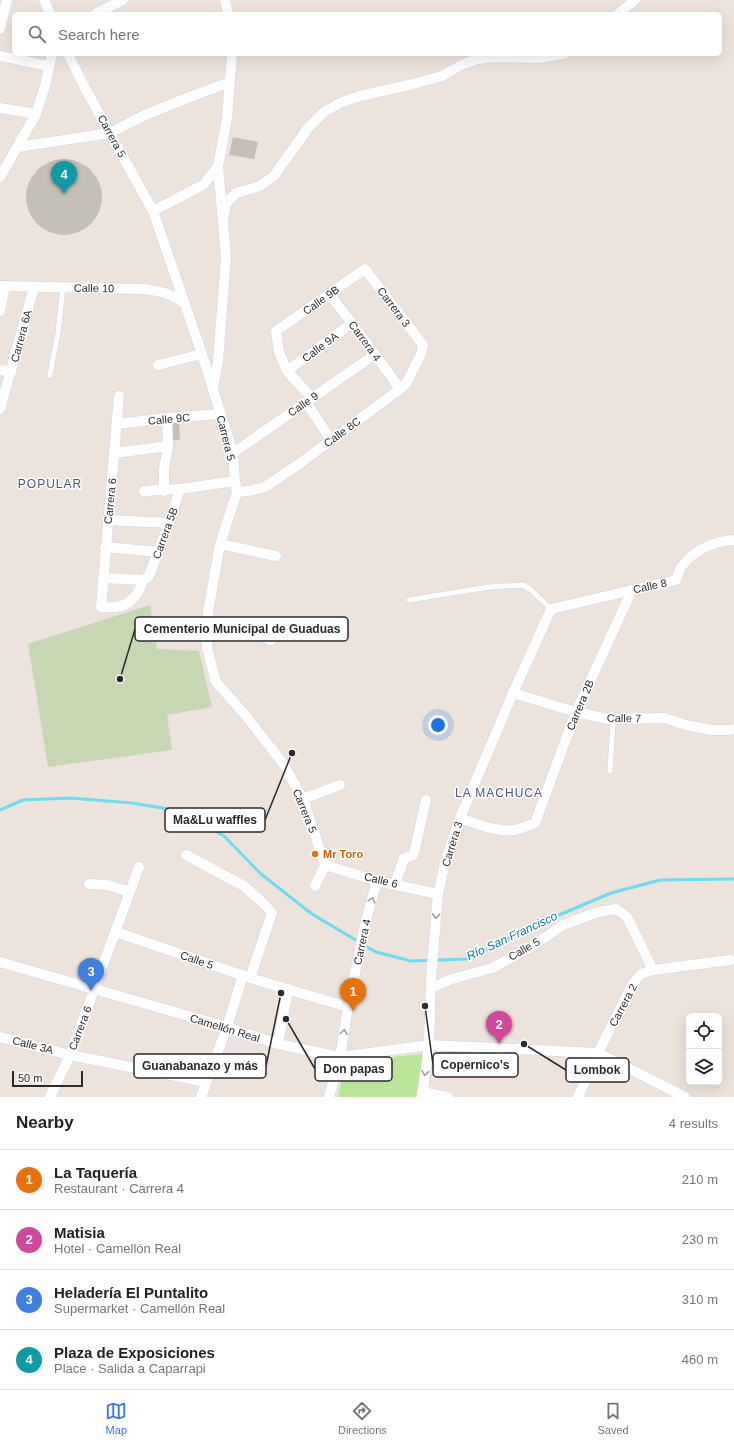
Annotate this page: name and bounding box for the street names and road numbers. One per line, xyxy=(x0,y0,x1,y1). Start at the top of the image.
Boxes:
street label: Carrera 5 xyxy=(95,113,129,159)
street label: Calle 10 xyxy=(74,282,114,294)
street label: Calle 9B xyxy=(301,283,341,317)
street label: Carrera 3 xyxy=(375,285,413,329)
street label: Carrera 6A xyxy=(8,308,34,364)
street label: Carrera 4 xyxy=(346,319,384,363)
street label: Calle 9A xyxy=(300,329,341,364)
street label: Calle 9 xyxy=(286,389,320,419)
street label: Calle 9C xyxy=(147,411,191,427)
street label: Carrera 5 xyxy=(215,414,237,462)
street label: Calle 8C xyxy=(321,415,363,449)
street label: Carrera 6 xyxy=(102,477,118,525)
street label: Carrera 5B xyxy=(150,506,180,560)
street label: Calle 8 xyxy=(632,577,668,595)
street label: Carrera 2B xyxy=(564,678,596,732)
street label: Calle 7 xyxy=(607,712,641,724)
street label: Carrera 5 xyxy=(291,787,319,835)
street label: Carrera 3 xyxy=(439,820,465,868)
street label: Calle 6 xyxy=(363,870,399,890)
street label: Carrera 4 xyxy=(351,918,373,966)
street label: Calle 5 xyxy=(506,935,542,963)
street label: Calle 5 xyxy=(179,949,215,971)
street label: Carrera 2 xyxy=(607,982,639,1028)
street label: Carrera 6 xyxy=(66,1004,94,1052)
street label: Camellón Real xyxy=(189,1012,261,1044)
street label: Calle 3A xyxy=(11,1034,55,1056)

